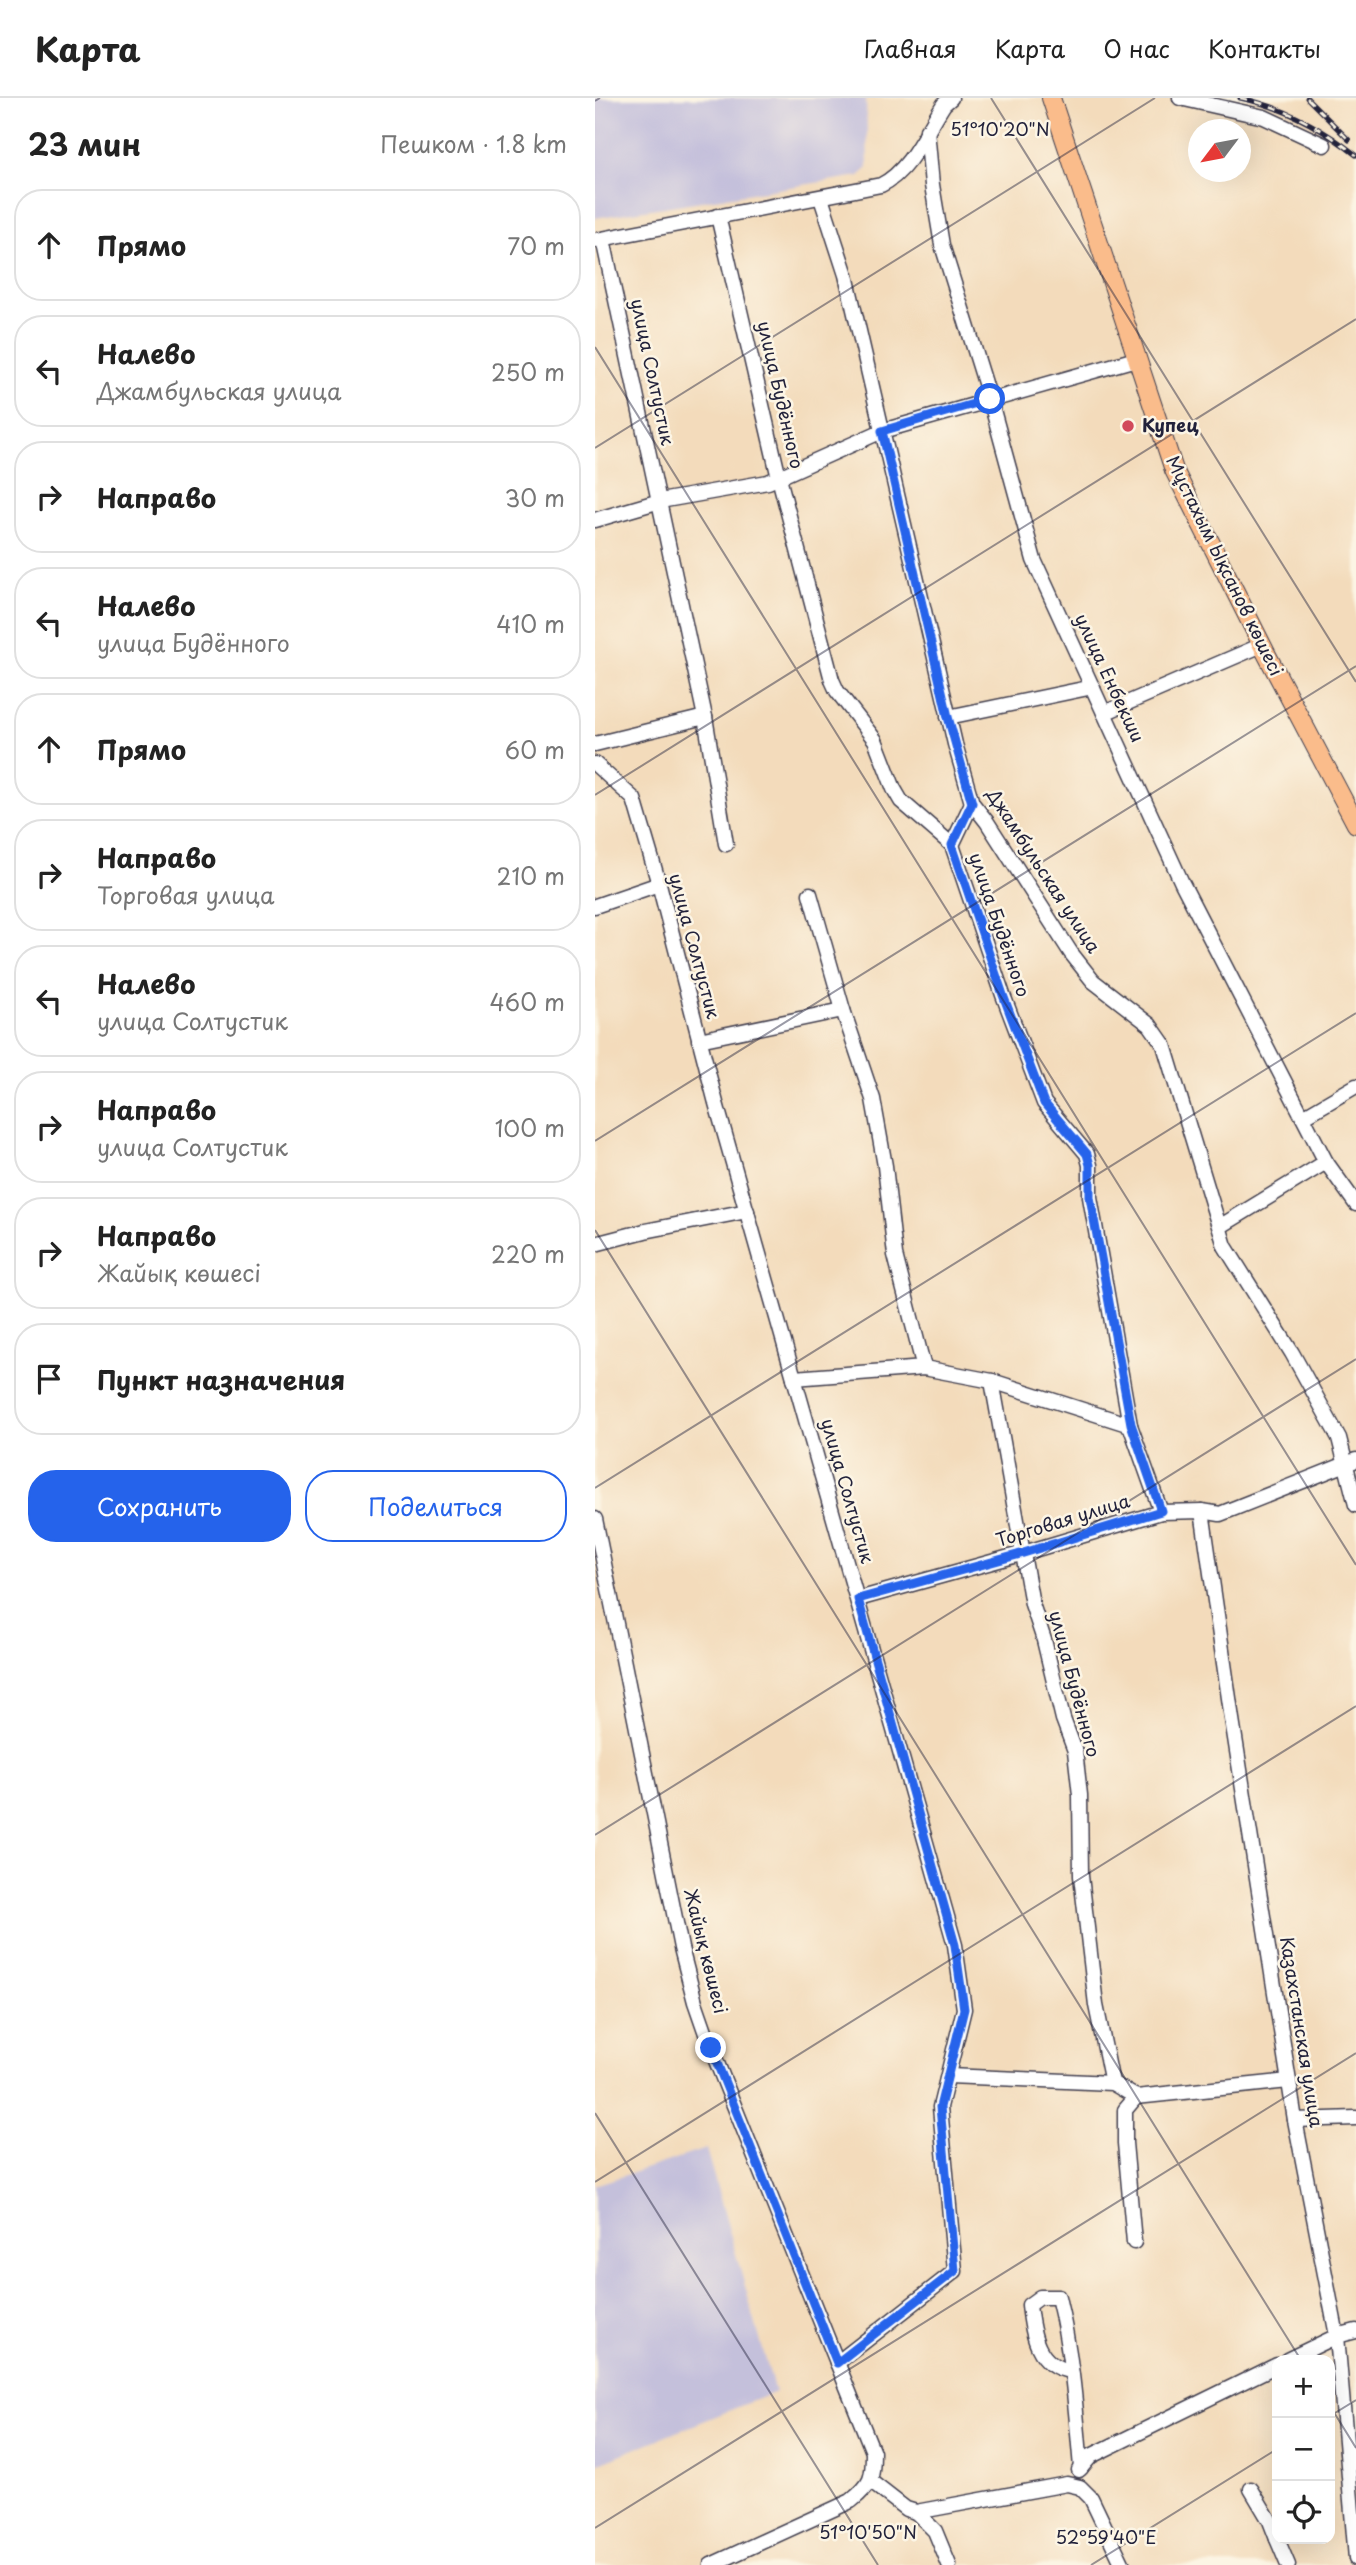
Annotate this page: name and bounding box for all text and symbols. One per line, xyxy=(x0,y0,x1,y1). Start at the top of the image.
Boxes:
text: Карта xyxy=(35,23,141,73)
text: Главная xyxy=(864,30,957,66)
text: Карта xyxy=(995,30,1065,66)
text: О нас xyxy=(1103,30,1170,66)
text: Контакты xyxy=(1208,30,1321,66)
text: 51°10'20"N xyxy=(950,115,1050,142)
north arrow xyxy=(1188,119,1251,182)
text: 23 мин xyxy=(28,121,141,166)
text: Пешком · 1.8 km xyxy=(380,126,567,161)
icon: ahead xyxy=(30,226,68,264)
text: Прямо xyxy=(97,226,186,265)
text: 70 m xyxy=(507,228,565,263)
street label: улица Солтустик xyxy=(625,296,682,448)
street label: улица Будённого xyxy=(751,318,812,471)
text: Налево xyxy=(97,334,195,373)
icon: left xyxy=(30,352,68,390)
text: 250 m xyxy=(491,354,565,389)
text: Джамбульская улица xyxy=(97,373,342,408)
route start xyxy=(974,383,1005,414)
place label: Купец xyxy=(1142,411,1199,438)
marker: Купец xyxy=(1120,418,1136,434)
street label: Мұстахым Ықсанов көшесі xyxy=(1160,451,1291,680)
icon: right xyxy=(30,478,68,516)
text: Направо xyxy=(97,478,216,517)
text: 30 m xyxy=(504,480,565,515)
text: Налево xyxy=(97,586,195,625)
icon: left xyxy=(30,604,68,642)
text: 410 m xyxy=(496,606,565,641)
street label: улица Енбекши xyxy=(1069,609,1152,746)
text: улица Будённого xyxy=(97,625,290,660)
icon: ahead xyxy=(30,730,68,768)
text: Прямо xyxy=(97,730,186,769)
text: 60 m xyxy=(505,732,565,767)
street label: Джамбульская улица xyxy=(980,782,1108,958)
text: Направо xyxy=(97,838,216,877)
street label: улица Будённого xyxy=(963,849,1038,1000)
icon: right xyxy=(30,856,68,894)
text: 210 m xyxy=(497,858,565,893)
street label: улица Солтустик xyxy=(663,870,728,1022)
text: Торговая улица xyxy=(97,877,274,912)
text: Налево xyxy=(97,964,195,1003)
icon: left xyxy=(30,982,68,1020)
text: 460 m xyxy=(490,984,565,1019)
text: улица Солтустик xyxy=(97,1003,288,1038)
text: Направо xyxy=(97,1090,216,1129)
icon: right xyxy=(30,1108,68,1146)
text: 100 m xyxy=(495,1110,565,1145)
text: улица Солтустик xyxy=(97,1129,288,1164)
text: Направо xyxy=(97,1216,216,1255)
icon: right xyxy=(30,1234,68,1272)
text: 220 m xyxy=(491,1236,565,1271)
text: Жайық көшесі xyxy=(97,1255,261,1290)
icon: arrive xyxy=(30,1360,68,1398)
text: Пункт назначения xyxy=(97,1360,345,1399)
street label: улица Солтустик xyxy=(815,1415,882,1566)
button: Сохранить xyxy=(28,1470,291,1542)
button: Поделиться xyxy=(305,1470,567,1542)
street label: Торговая улица xyxy=(992,1486,1134,1553)
street label: улица Будённого xyxy=(1043,1607,1108,1760)
street label: Жайық көшесі xyxy=(678,1885,735,2016)
street label: Казахстанская улица xyxy=(1274,1934,1331,2130)
route end xyxy=(695,2032,726,2063)
map controls xyxy=(1272,2355,1335,2544)
button: + xyxy=(1272,2355,1335,2418)
button: − xyxy=(1272,2418,1335,2481)
button: locate xyxy=(1272,2481,1335,2544)
text: 51°10'50"N xyxy=(819,2518,917,2545)
text: 52°59'40"E xyxy=(1055,2523,1157,2550)

